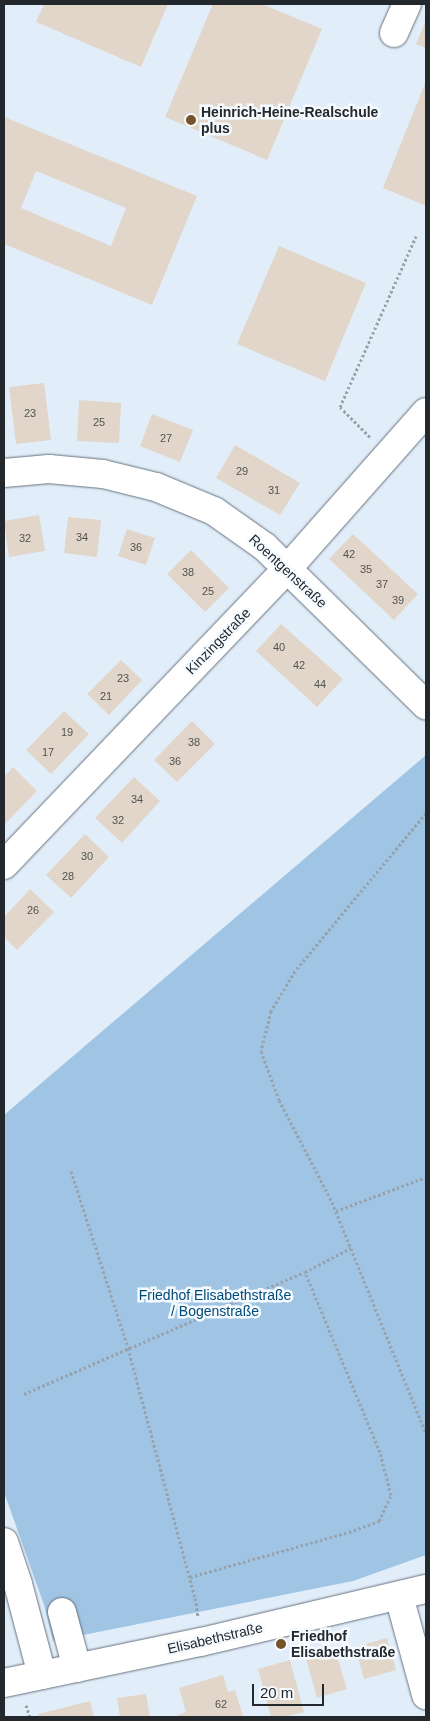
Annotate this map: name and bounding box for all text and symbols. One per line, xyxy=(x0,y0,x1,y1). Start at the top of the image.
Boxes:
place label: Heinrich-Heine-Realschule plus xyxy=(201,104,378,136)
marker: Heinrich-Heine-Realschule plus xyxy=(185,114,197,126)
house number: 23 xyxy=(24,406,36,420)
house number: 25 xyxy=(93,415,105,429)
house number: 27 xyxy=(160,431,172,445)
house number: 29 xyxy=(236,464,248,478)
house number: 31 xyxy=(268,483,280,497)
house number: 34 xyxy=(76,530,88,544)
house number: 32 xyxy=(19,531,31,545)
street label: Roentgenstraße xyxy=(246,531,330,611)
house number: 36 xyxy=(130,540,142,554)
house number: 42 xyxy=(343,547,355,561)
house number: 35 xyxy=(360,562,372,576)
house number: 38 xyxy=(182,565,194,579)
house number: 37 xyxy=(376,577,388,591)
house number: 25 xyxy=(202,584,214,598)
house number: 39 xyxy=(392,593,404,607)
street label: Kinzingstraße xyxy=(182,604,254,678)
house number: 40 xyxy=(273,640,285,654)
house number: 42 xyxy=(293,658,305,672)
house number: 23 xyxy=(117,671,129,685)
house number: 44 xyxy=(314,677,326,691)
house number: 21 xyxy=(100,689,112,703)
house number: 19 xyxy=(61,725,73,739)
house number: 38 xyxy=(188,735,200,749)
house number: 17 xyxy=(42,745,54,759)
house number: 36 xyxy=(169,754,181,768)
house number: 34 xyxy=(131,792,143,806)
house number: 32 xyxy=(112,813,124,827)
house number: 30 xyxy=(81,849,93,863)
house number: 28 xyxy=(62,869,74,883)
house number: 26 xyxy=(27,903,39,917)
park label: Friedhof Elisabethstraße / Bogenstraße xyxy=(139,1287,291,1320)
street label: Elisabethstraße xyxy=(166,1619,264,1657)
place label: Friedhof Elisabethstraße xyxy=(291,1628,395,1660)
marker: Friedhof Elisabethstraße xyxy=(275,1638,287,1650)
scale bar xyxy=(255,1674,328,1706)
text: 20 m xyxy=(260,1684,293,1701)
house number: 62 xyxy=(215,1697,227,1711)

